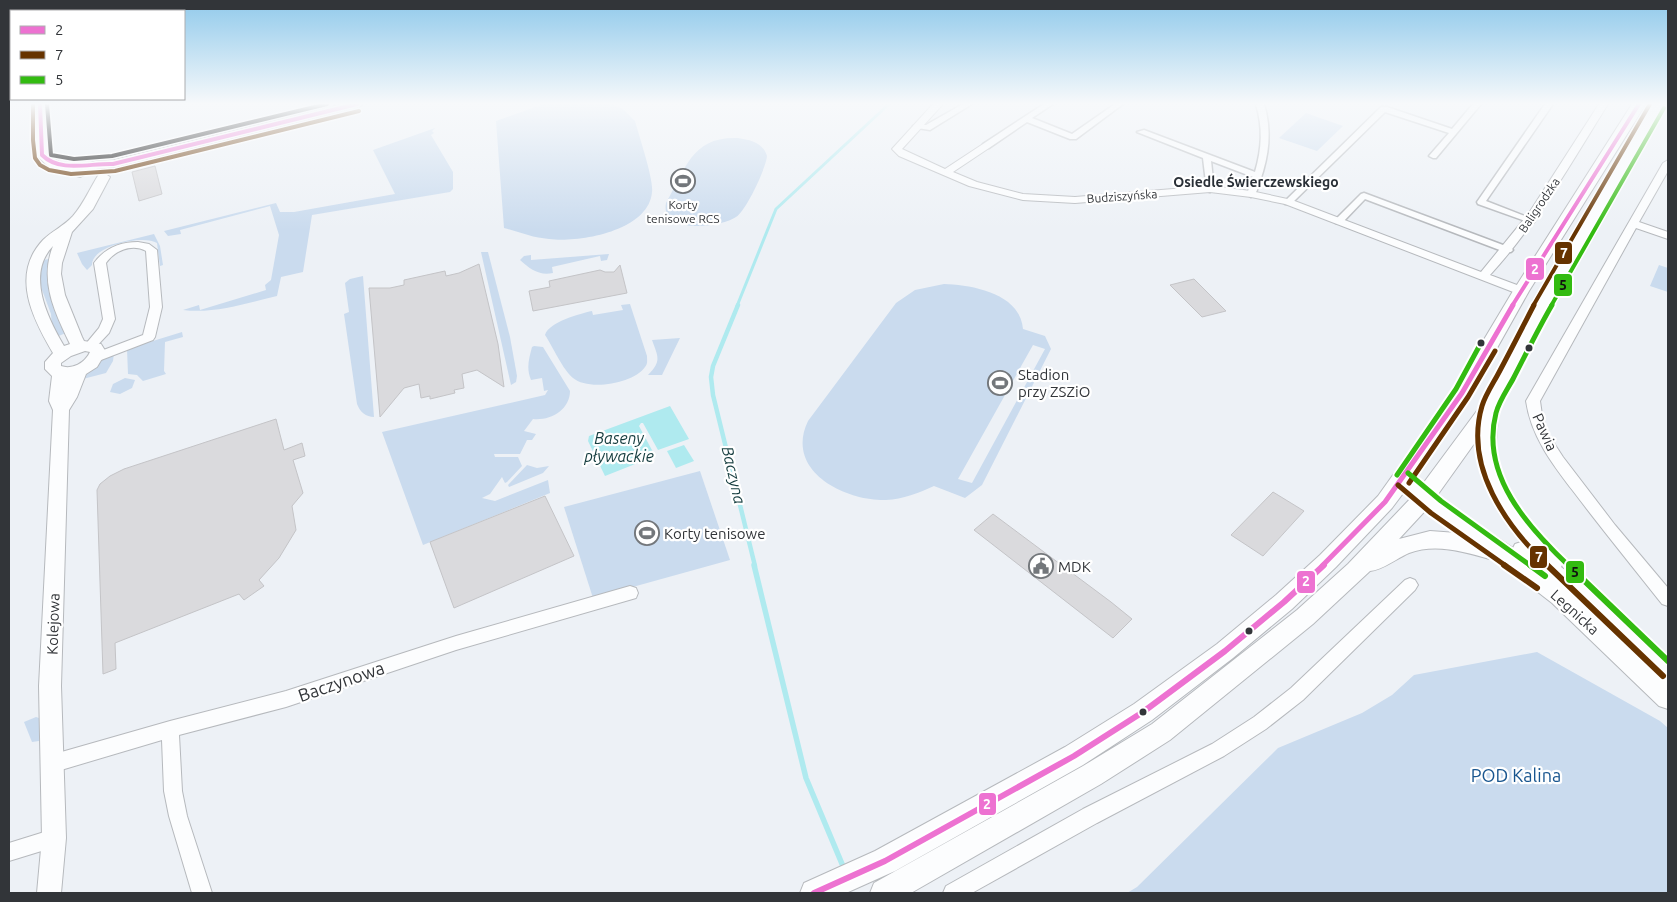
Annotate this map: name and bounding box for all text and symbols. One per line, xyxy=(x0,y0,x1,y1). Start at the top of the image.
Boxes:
legend xyxy=(10,10,185,100)
text: 2 xyxy=(55,21,63,38)
text: 7 xyxy=(55,46,63,63)
text: 5 xyxy=(55,71,63,88)
sports icon: Korty tenisowe RCS xyxy=(670,168,696,194)
district label: Osiedle Świerczewskiego xyxy=(1173,173,1339,190)
street label: Baligrodzka xyxy=(1516,175,1562,235)
street label: Budziszyńska xyxy=(1086,187,1158,205)
place label: Korty tenisowe RCS xyxy=(646,198,720,225)
line badge: 7 xyxy=(1554,241,1573,265)
text: 7 xyxy=(1560,245,1568,261)
line badge: 2 xyxy=(1525,257,1545,281)
text: 2 xyxy=(1531,261,1539,277)
line badge: 5 xyxy=(1553,273,1573,297)
text: 5 xyxy=(1559,277,1567,293)
unlabelled marker xyxy=(1476,338,1486,348)
unlabelled marker xyxy=(1524,343,1534,353)
place label: Stadion przy ZSZiO xyxy=(1018,366,1090,400)
sports icon: Stadion przy ZSZiO xyxy=(987,370,1013,396)
street label: Pawia xyxy=(1529,410,1561,454)
water label: Baseny pływackie xyxy=(583,429,654,465)
water label: Baczyna xyxy=(719,444,749,506)
sports icon: Korty tenisowe xyxy=(634,520,660,546)
place label: Korty tenisowe xyxy=(664,525,766,542)
line badge: 7 xyxy=(1529,545,1548,569)
text: 7 xyxy=(1535,549,1543,565)
public building icon: MDK xyxy=(1028,553,1054,579)
place label: MDK xyxy=(1058,558,1091,575)
line badge: 5 xyxy=(1565,560,1585,584)
text: 5 xyxy=(1571,564,1579,580)
line badge: 2 xyxy=(1296,570,1316,594)
text: 2 xyxy=(1302,573,1310,589)
street label: Legnicka xyxy=(1547,586,1603,638)
street label: Kolejowa xyxy=(43,593,63,655)
unlabelled marker xyxy=(1244,626,1254,636)
street label: Baczynowa xyxy=(295,657,387,705)
unlabelled marker xyxy=(1138,707,1148,717)
park label: POD Kalina xyxy=(1471,765,1561,785)
line badge: 2 xyxy=(978,792,997,816)
text: 2 xyxy=(983,796,991,812)

